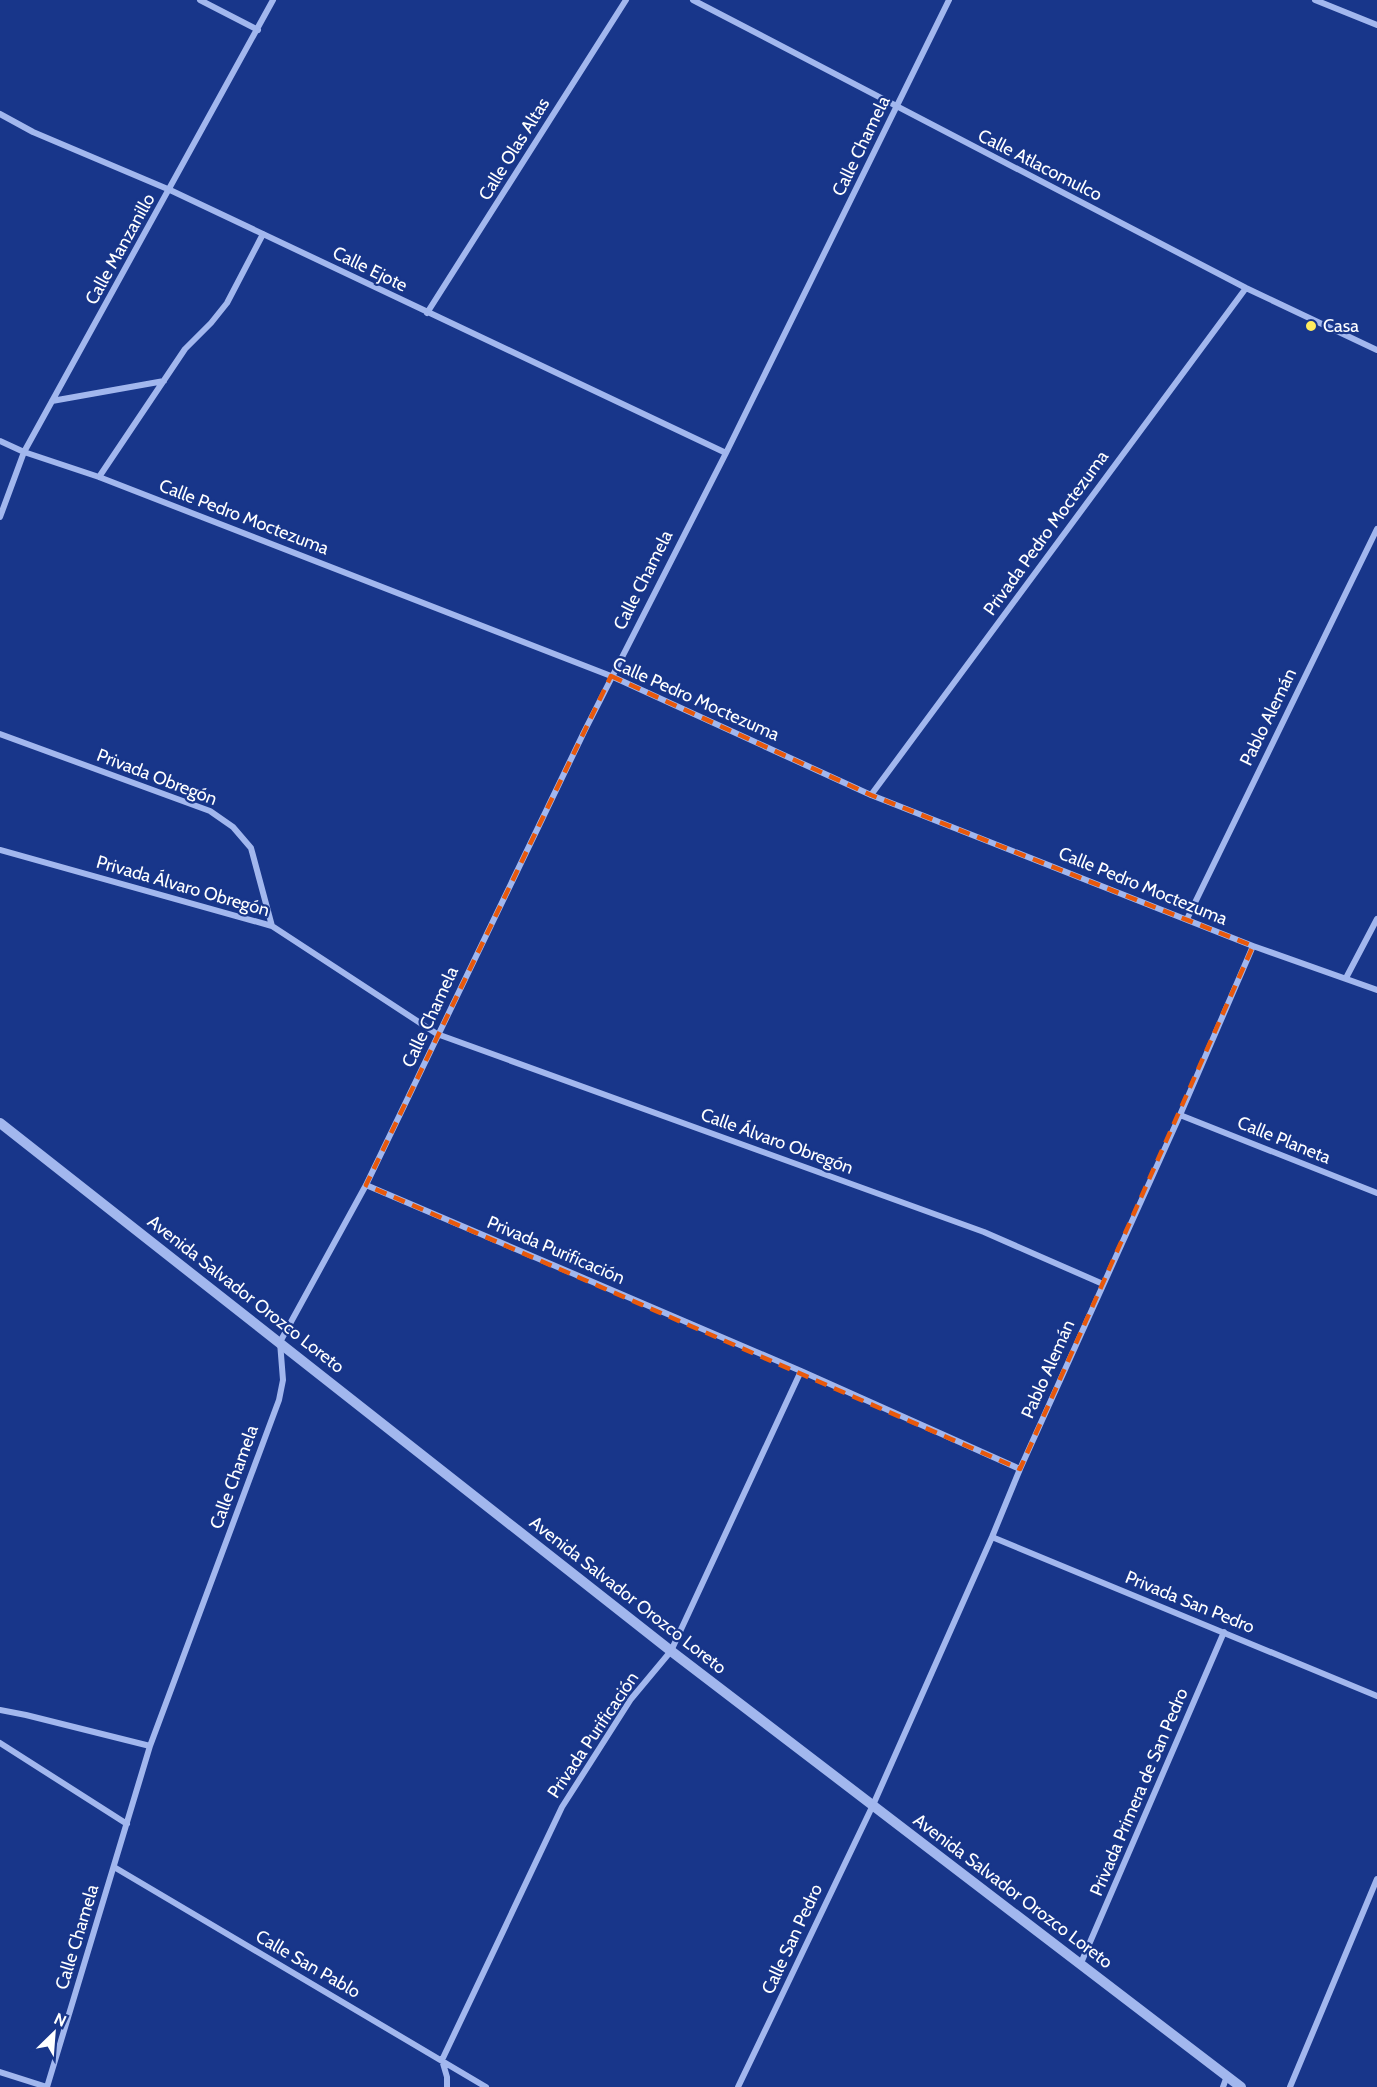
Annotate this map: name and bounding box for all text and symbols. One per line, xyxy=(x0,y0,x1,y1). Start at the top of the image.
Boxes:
street label: Calle Chamela xyxy=(827,92,895,200)
street label: Calle Olas Altas xyxy=(474,94,554,204)
street label: Calle Atlacomulco xyxy=(974,124,1106,206)
street label: Calle Manzanillo xyxy=(80,189,160,309)
street label: Calle Ejote xyxy=(329,241,411,297)
place label: Casa xyxy=(1323,315,1359,337)
marker: Casa xyxy=(1304,319,1318,333)
street label: Privada Pedro Moctezuma xyxy=(979,446,1113,620)
street label: Calle Pedro Moctezuma xyxy=(156,474,332,560)
street label: Calle Chamela xyxy=(609,526,678,633)
street label: Calle Pedro Moctezuma xyxy=(609,652,783,746)
street label: Pablo Alemán xyxy=(1235,665,1301,769)
street label: Privada Obregón xyxy=(94,744,220,810)
street label: Calle Pedro Moctezuma xyxy=(1055,842,1231,930)
street label: Privada Álvaro Obregón xyxy=(94,851,272,921)
street label: Calle Chamela xyxy=(397,963,463,1071)
street label: Calle Álvaro Obregón xyxy=(698,1103,856,1179)
street label: Calle Planeta xyxy=(1234,1111,1334,1169)
street label: Avenida Salvador Orozco Loreto xyxy=(143,1210,349,1378)
street label: Privada Purificación xyxy=(484,1211,628,1289)
street label: Pablo Alemán xyxy=(1016,1316,1080,1422)
street label: Calle Chamela xyxy=(205,1422,263,1532)
street label: Avenida Salvador Orozco Loreto xyxy=(525,1511,731,1679)
street label: Privada San Pedro xyxy=(1122,1566,1258,1638)
street label: Privada Purificación xyxy=(543,1668,643,1802)
street label: Privada Primera de San Pedro xyxy=(1085,1685,1193,1899)
street label: Avenida Salvador Orozco Loreto xyxy=(909,1809,1117,1973)
street label: Calle San Pedro xyxy=(757,1880,827,1998)
street label: Calle Chamela xyxy=(51,1881,104,1992)
street label: Calle San Pablo xyxy=(252,1925,364,2003)
north arrow xyxy=(24,2003,84,2063)
text: N xyxy=(51,2009,69,2031)

